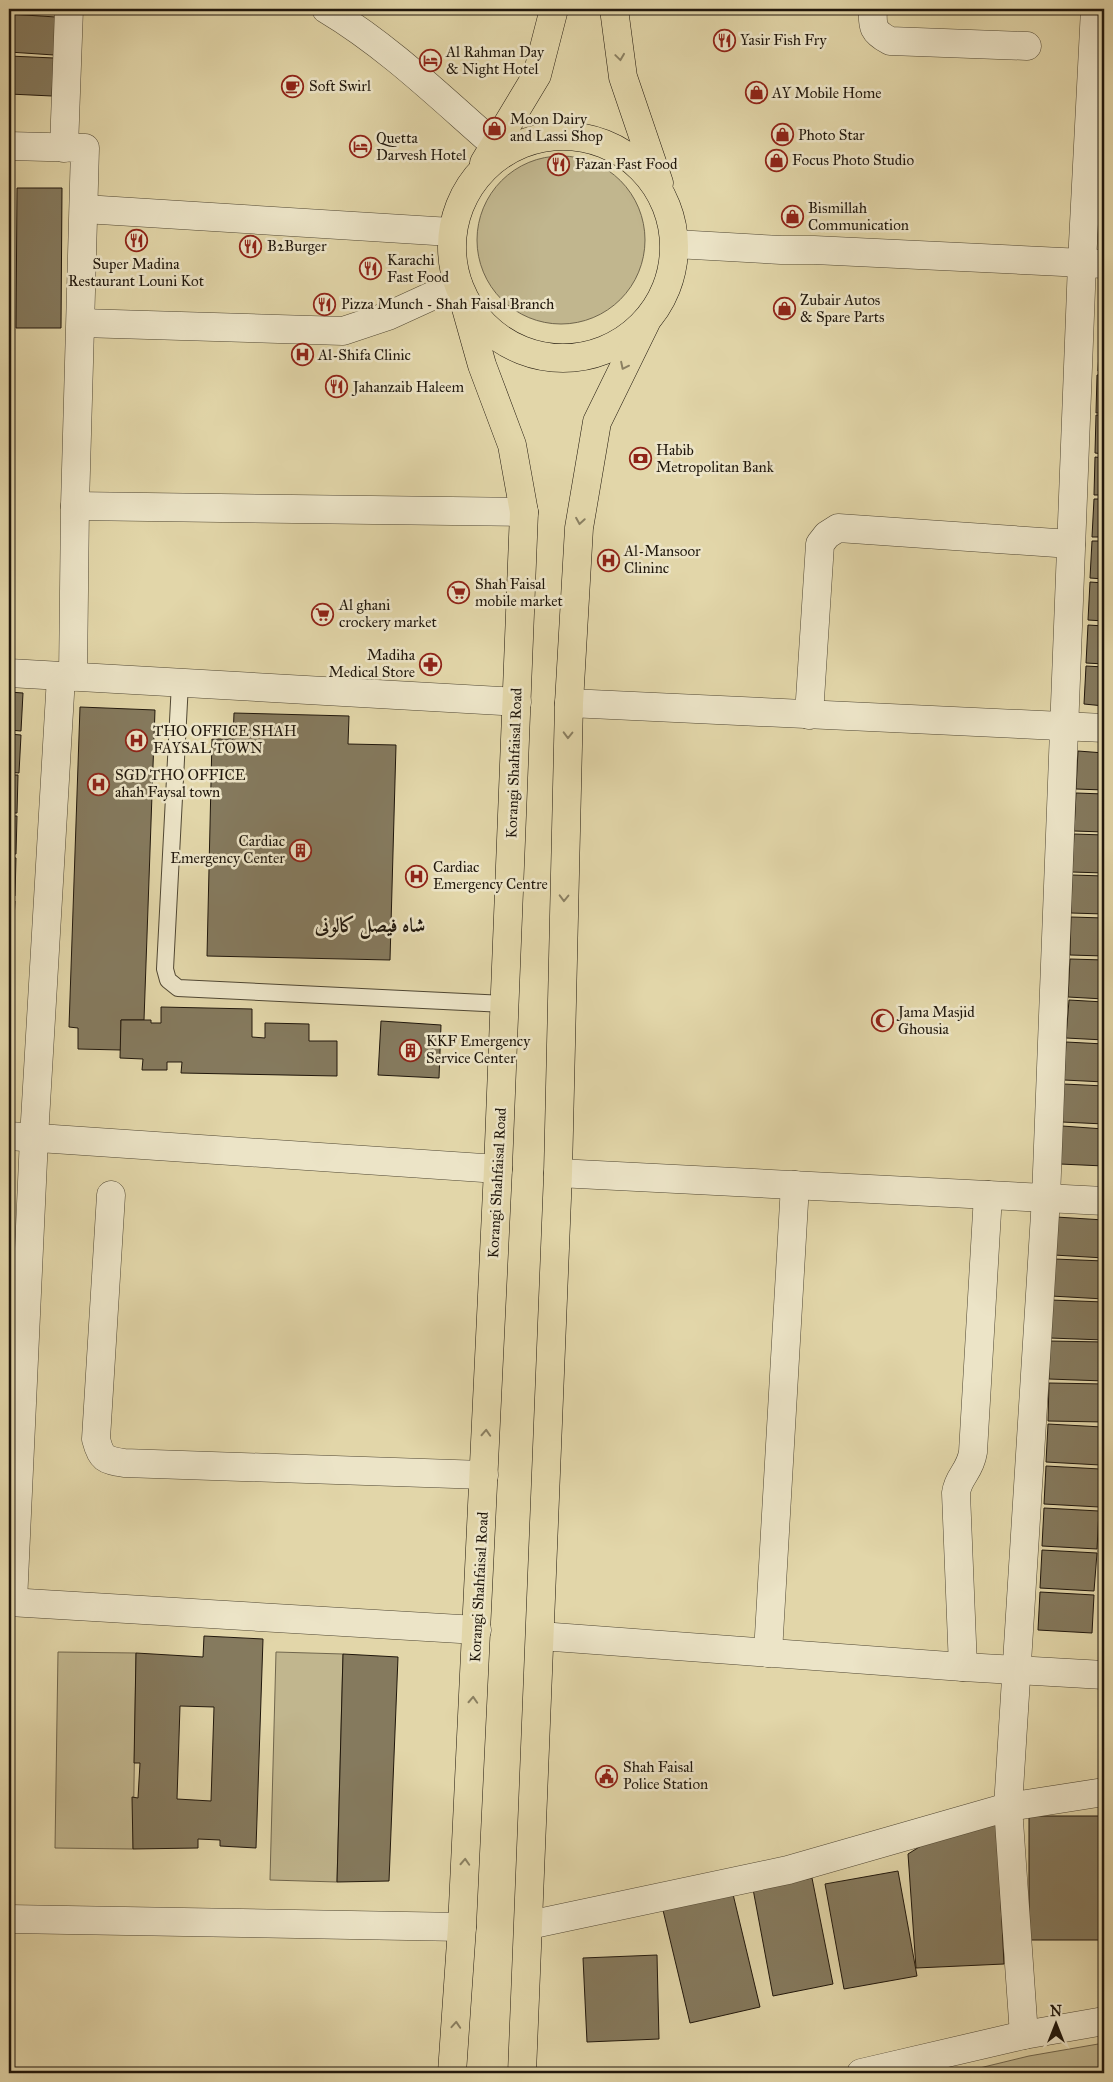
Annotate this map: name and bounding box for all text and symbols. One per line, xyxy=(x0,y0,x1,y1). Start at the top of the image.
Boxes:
restaurant icon: Yasir Fish Fry xyxy=(712,28,736,52)
place label: Yasir Fish Fry xyxy=(740,31,827,49)
place label: Al Rahman Day & Night Hotel xyxy=(445,43,545,78)
hotel icon: Al Rahman Day & Night Hotel xyxy=(418,49,442,73)
one-way arrow xyxy=(615,53,625,61)
cafe icon: Soft Swirl xyxy=(281,74,305,98)
place label: Soft Swirl xyxy=(309,77,372,95)
shop icon: AY Mobile Home xyxy=(744,81,768,105)
place label: AY Mobile Home xyxy=(771,84,881,102)
place label: Moon Dairy and Lassi Shop xyxy=(510,110,603,145)
shop icon: Moon Dairy and Lassi Shop xyxy=(482,116,506,140)
shop icon: Photo Star xyxy=(770,123,794,147)
place label: Photo Star xyxy=(798,126,865,144)
place label: Quetta Darvesh Hotel xyxy=(376,129,467,164)
hotel icon: Quetta Darvesh Hotel xyxy=(348,135,372,159)
shop icon: Focus Photo Studio xyxy=(764,148,788,172)
place label: Focus Photo Studio xyxy=(792,151,914,169)
restaurant icon: Fazan Fast Food xyxy=(547,152,571,176)
place label: Fazan Fast Food xyxy=(575,155,678,173)
place label: Bismillah Communication xyxy=(808,199,909,234)
shop icon: Bismillah Communication xyxy=(780,205,804,229)
restaurant icon: Super Madina Restaurant Louni Kot xyxy=(124,229,148,253)
restaurant icon: B2Burger xyxy=(239,234,263,258)
place label: B2Burger xyxy=(267,237,327,255)
place label: Karachi Fast Food xyxy=(387,251,450,286)
place label: Super Madina Restaurant Louni Kot xyxy=(68,255,205,290)
restaurant icon: Karachi Fast Food xyxy=(359,257,383,281)
place label: Zubair Autos & Spare Parts xyxy=(800,291,884,326)
restaurant icon: Pizza Munch - Shah Faisal Branch xyxy=(313,292,337,316)
place label: Pizza Munch - Shah Faisal Branch xyxy=(341,295,555,313)
shop icon: Zubair Autos & Spare Parts xyxy=(772,297,796,321)
hospital icon: Al-Shifa Clinic xyxy=(290,343,314,367)
place label: Al-Shifa Clinic xyxy=(317,346,411,364)
one-way arrow xyxy=(620,361,630,370)
restaurant icon: Jahanzaib Haleem xyxy=(325,375,349,399)
place label: Jahanzaib Haleem xyxy=(351,378,464,397)
place label: Habib Metropolitan Bank xyxy=(656,441,774,476)
bank icon: Habib Metropolitan Bank xyxy=(628,447,652,471)
one-way arrow xyxy=(576,516,586,525)
place label: Al-Mansoor Clininc xyxy=(623,542,701,577)
hospital icon: Al-Mansoor Clininc xyxy=(596,548,620,572)
place label: Shah Faisal mobile market xyxy=(475,575,564,610)
supermarket icon: Shah Faisal mobile market xyxy=(447,581,471,605)
place label: Al ghani crockery market xyxy=(338,596,437,631)
supermarket icon: Al ghani crockery market xyxy=(311,602,335,626)
place label: Madiha Medical Store xyxy=(329,646,416,681)
pharmacy icon: Madiha Medical Store xyxy=(419,652,443,676)
street label: Korangi Shahfaisal Road xyxy=(502,687,526,839)
place label: THO OFFICE SHAH FAYSAL TOWN xyxy=(153,722,297,757)
hospital icon: THO OFFICE SHAH FAYSAL TOWN xyxy=(125,728,149,752)
one-way arrow xyxy=(563,732,574,740)
place label: SGD THO OFFICE ahah Faysal town xyxy=(115,766,246,801)
hospital icon: SGD THO OFFICE ahah Faysal town xyxy=(87,772,111,796)
place label: Cardiac Emergency Center xyxy=(170,832,285,867)
building icon: Cardiac Emergency Center xyxy=(289,838,313,862)
place label: Cardiac Emergency Centre xyxy=(433,858,548,893)
hospital icon: Cardiac Emergency Centre xyxy=(405,864,429,888)
one-way arrow xyxy=(559,894,570,902)
district label: شاہ فیصل کالونی xyxy=(314,913,425,939)
place label: Jama Masjid Ghousia xyxy=(896,1003,975,1038)
mosque icon: Jama Masjid Ghousia xyxy=(870,1009,894,1033)
place label: KKF Emergency Service Center xyxy=(426,1032,531,1067)
building icon: KKF Emergency Service Center xyxy=(398,1038,422,1062)
street label: Korangi Shahfaisal Road xyxy=(484,1107,510,1259)
one-way arrow xyxy=(480,1429,491,1437)
street label: Korangi Shahfaisal Road xyxy=(466,1511,492,1663)
one-way arrow xyxy=(468,1696,479,1704)
place label: Shah Faisal Police Station xyxy=(623,1758,708,1793)
public building icon: Shah Faisal Police Station xyxy=(595,1764,619,1788)
one-way arrow xyxy=(460,1858,471,1866)
north arrow xyxy=(1030,2000,1080,2050)
text: N xyxy=(1050,2003,1062,2020)
one-way arrow xyxy=(450,2020,461,2028)

